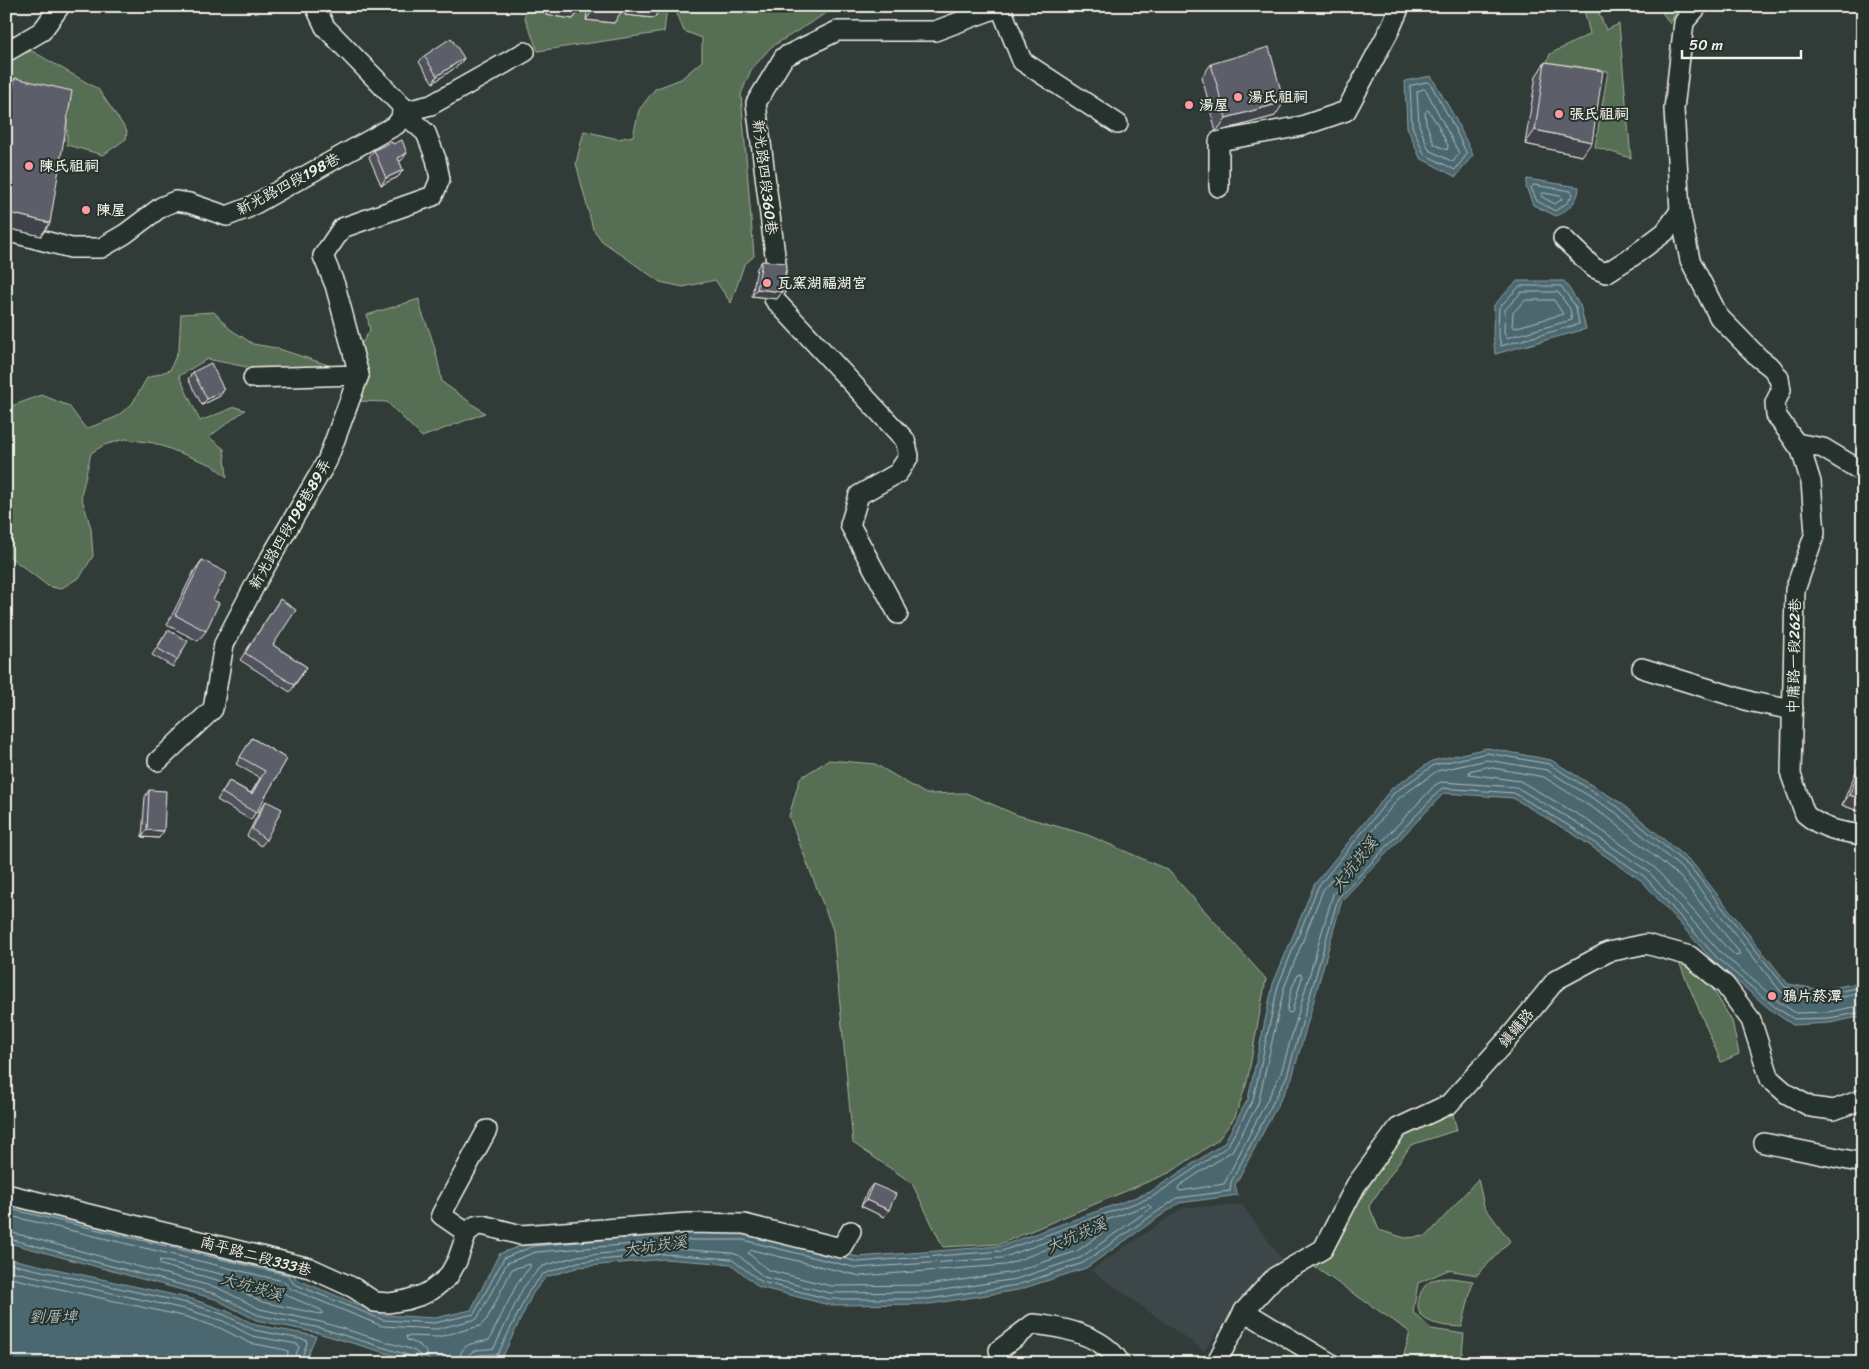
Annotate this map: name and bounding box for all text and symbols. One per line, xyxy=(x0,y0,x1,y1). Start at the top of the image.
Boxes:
scale bar xyxy=(1682,28,1800,60)
text: 50 m xyxy=(1689,32,1724,58)
place label: 湯氏祖祠 xyxy=(1248,84,1308,110)
marker: 湯氏祖祠 xyxy=(1232,91,1244,103)
place label: 湯屋 xyxy=(1199,92,1229,118)
marker: 湯屋 xyxy=(1183,99,1195,111)
place label: 張氏祖祠 xyxy=(1569,101,1629,127)
marker: 張氏祖祠 xyxy=(1553,108,1565,120)
street label: 新光路四段360巷 xyxy=(745,118,785,236)
street label: 新光路四段198巷 xyxy=(231,146,345,222)
place label: 陳氏祖祠 xyxy=(39,153,99,179)
marker: 陳氏祖祠 xyxy=(23,160,35,172)
place label: 陳屋 xyxy=(96,197,126,223)
marker: 陳屋 xyxy=(80,204,92,216)
place label: 瓦窯湖福湖宮 xyxy=(777,270,867,296)
marker: 瓦窯湖福湖宮 xyxy=(761,277,773,289)
street label: 新光路四段198巷89弄 xyxy=(242,453,338,595)
street label: 中庸路一段262巷 xyxy=(1780,598,1808,714)
water label: 大坑崁溪 xyxy=(1323,829,1386,898)
place label: 鴉片菸潭 xyxy=(1782,983,1842,1009)
marker: 鴉片菸潭 xyxy=(1766,990,1778,1002)
street label: 鎮鏞路 xyxy=(1492,1002,1540,1054)
water label: 大坑崁溪 xyxy=(1041,1209,1112,1262)
water label: 大坑崁溪 xyxy=(621,1227,690,1264)
street label: 南平路二段333巷 xyxy=(197,1229,315,1283)
water label: 大坑崁溪 xyxy=(217,1264,288,1310)
water label: 劉厝埤 xyxy=(29,1302,79,1331)

